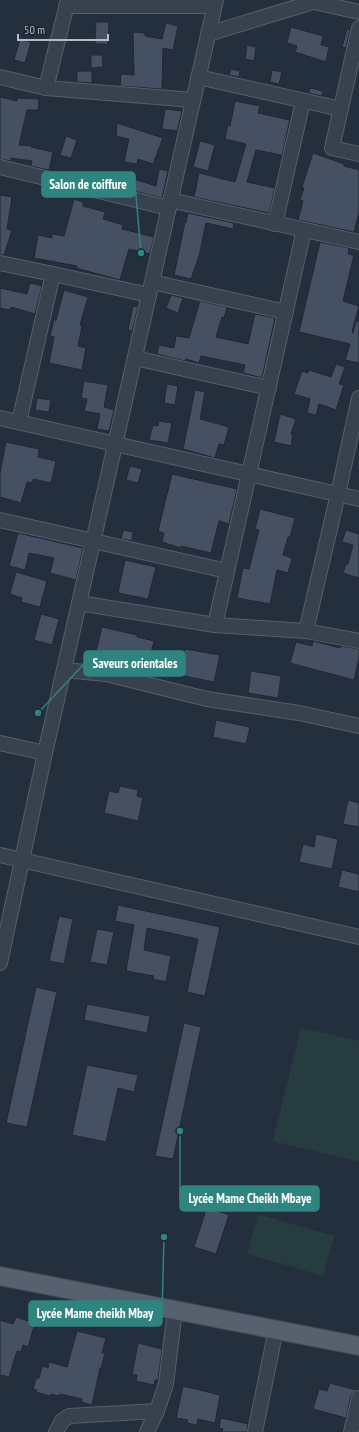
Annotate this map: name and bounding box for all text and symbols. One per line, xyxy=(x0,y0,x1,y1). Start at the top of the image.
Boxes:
scale bar xyxy=(18,16,108,42)
text: 50 m xyxy=(24,22,45,37)
callout: Salon de coiffure xyxy=(42,172,135,197)
text: Salon de coiffure xyxy=(49,176,127,193)
callout: Saveurs orientales xyxy=(84,651,185,676)
text: Saveurs orientales xyxy=(93,655,178,672)
callout: Lycée Mame Cheikh Mbaye xyxy=(180,1186,319,1211)
text: Lycée Mame Cheikh Mbaye xyxy=(188,1190,312,1207)
callout: Lycée Mame cheikh Mbay xyxy=(29,1301,162,1326)
text: Lycée Mame cheikh Mbay xyxy=(37,1305,154,1322)

